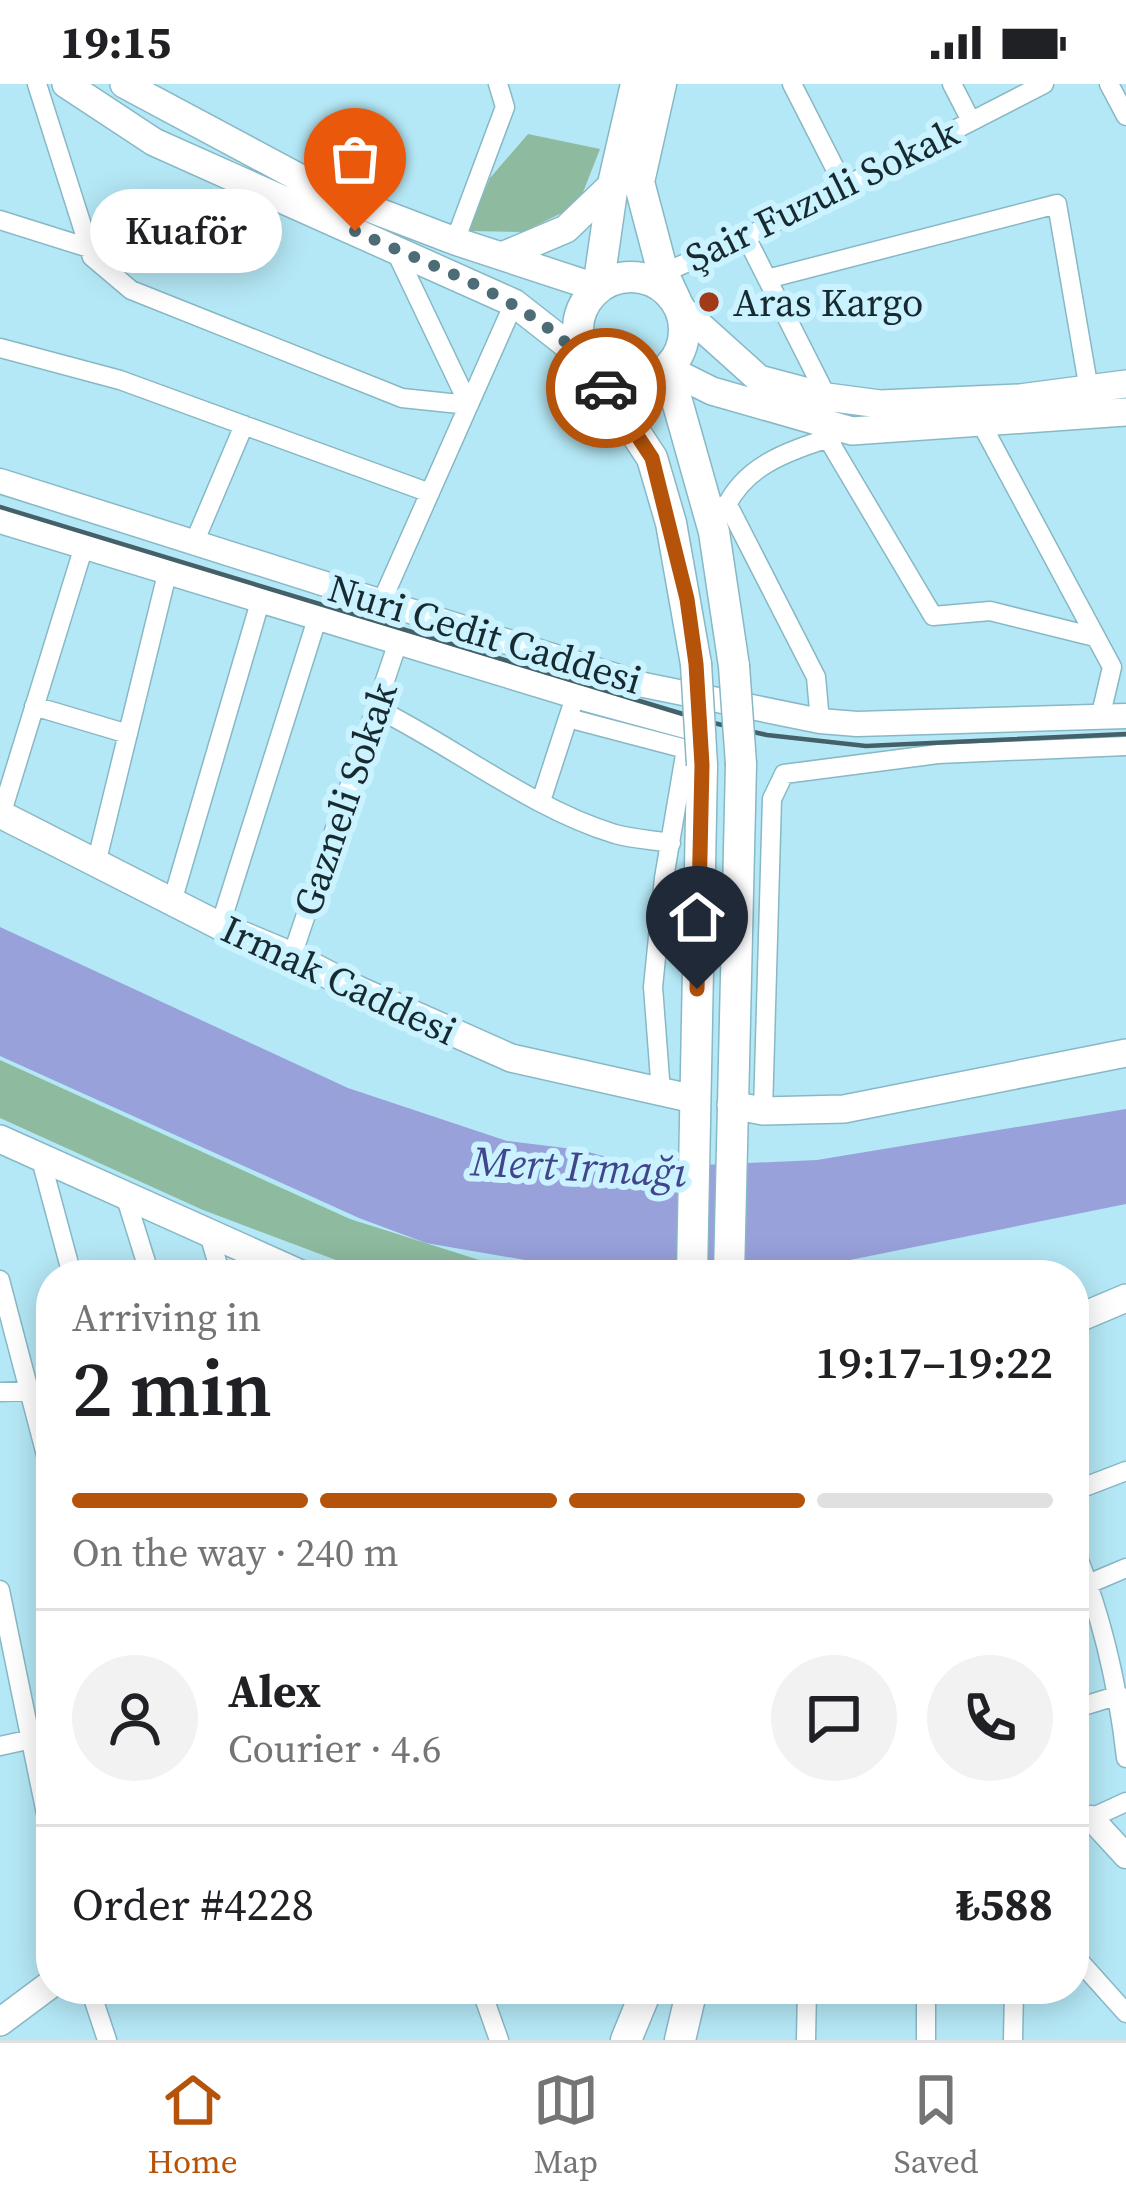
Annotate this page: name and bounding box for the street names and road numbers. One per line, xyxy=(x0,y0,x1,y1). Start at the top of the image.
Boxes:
street label: Şair Fuzuli Sokak xyxy=(677,106,968,284)
street label: Nuri Cedit Caddesi xyxy=(322,561,648,707)
street label: Gazneli Sokak xyxy=(280,675,410,923)
street label: Irmak Caddesi xyxy=(213,902,465,1058)

